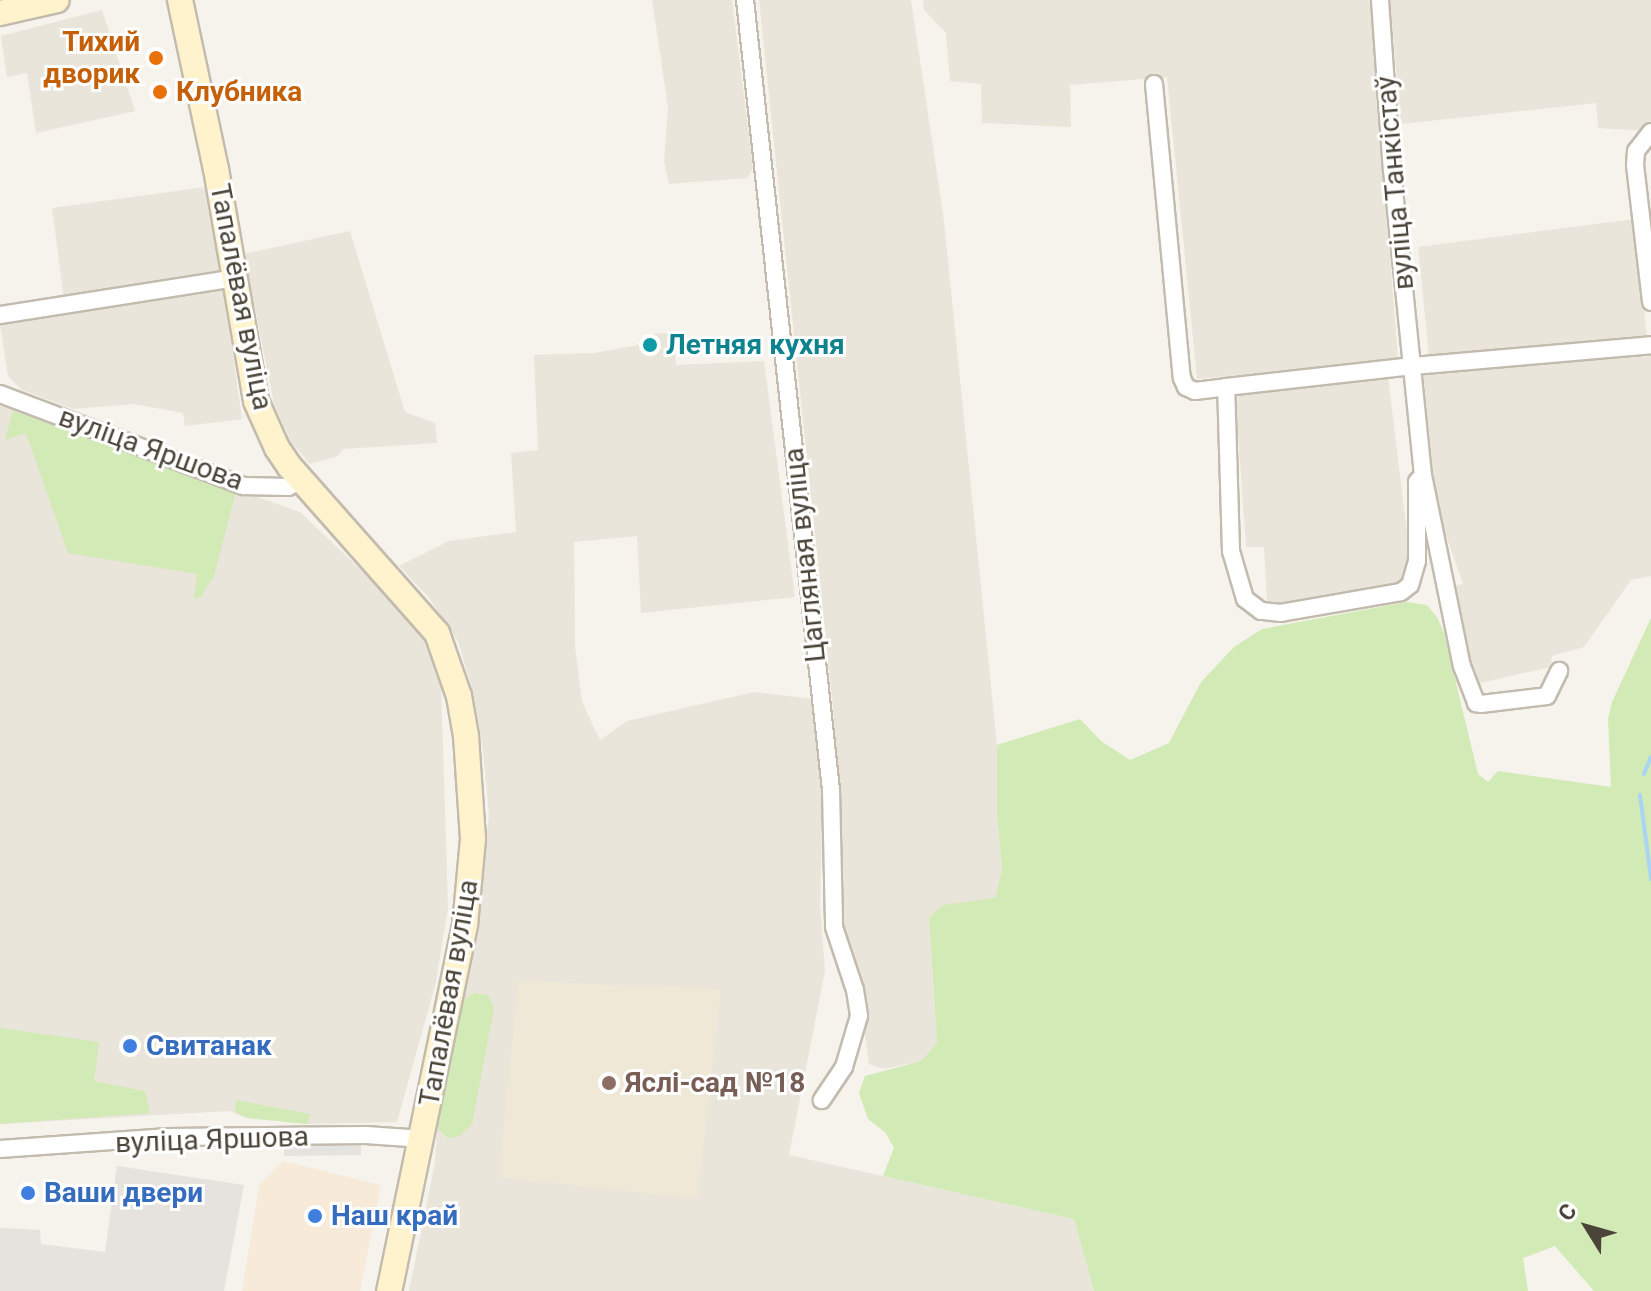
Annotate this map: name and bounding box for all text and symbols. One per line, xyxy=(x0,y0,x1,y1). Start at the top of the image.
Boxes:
place label: Тихий дворик xyxy=(43,25,140,91)
marker: Тихий дворик xyxy=(147,49,165,67)
street label: вуліца Танкістаў xyxy=(1369,74,1421,292)
place label: Клубника xyxy=(176,75,302,109)
marker: Клубника xyxy=(151,83,169,101)
street label: Тапалёвая вуліца xyxy=(203,181,279,413)
place label: Летняя кухня xyxy=(666,328,845,362)
marker: Летняя кухня xyxy=(641,336,659,354)
street label: вуліца Яршова xyxy=(54,400,248,498)
street label: Цагляная вуліца xyxy=(777,446,833,664)
street label: Тапалёвая вуліца xyxy=(413,877,485,1109)
place label: Свитанак xyxy=(146,1029,272,1063)
marker: Свитанак xyxy=(121,1037,139,1055)
place label: Яслі-сад №18 xyxy=(625,1066,805,1100)
marker: Яслі-сад №18 xyxy=(600,1074,618,1092)
street label: вуліца Яршова xyxy=(115,1120,309,1160)
place label: Ваши двери xyxy=(44,1176,203,1210)
marker: Ваши двери xyxy=(19,1184,37,1202)
north arrow xyxy=(1547,1187,1627,1267)
place label: Наш край xyxy=(331,1199,458,1233)
text: С xyxy=(1553,1199,1582,1226)
marker: Наш край xyxy=(306,1207,324,1225)

